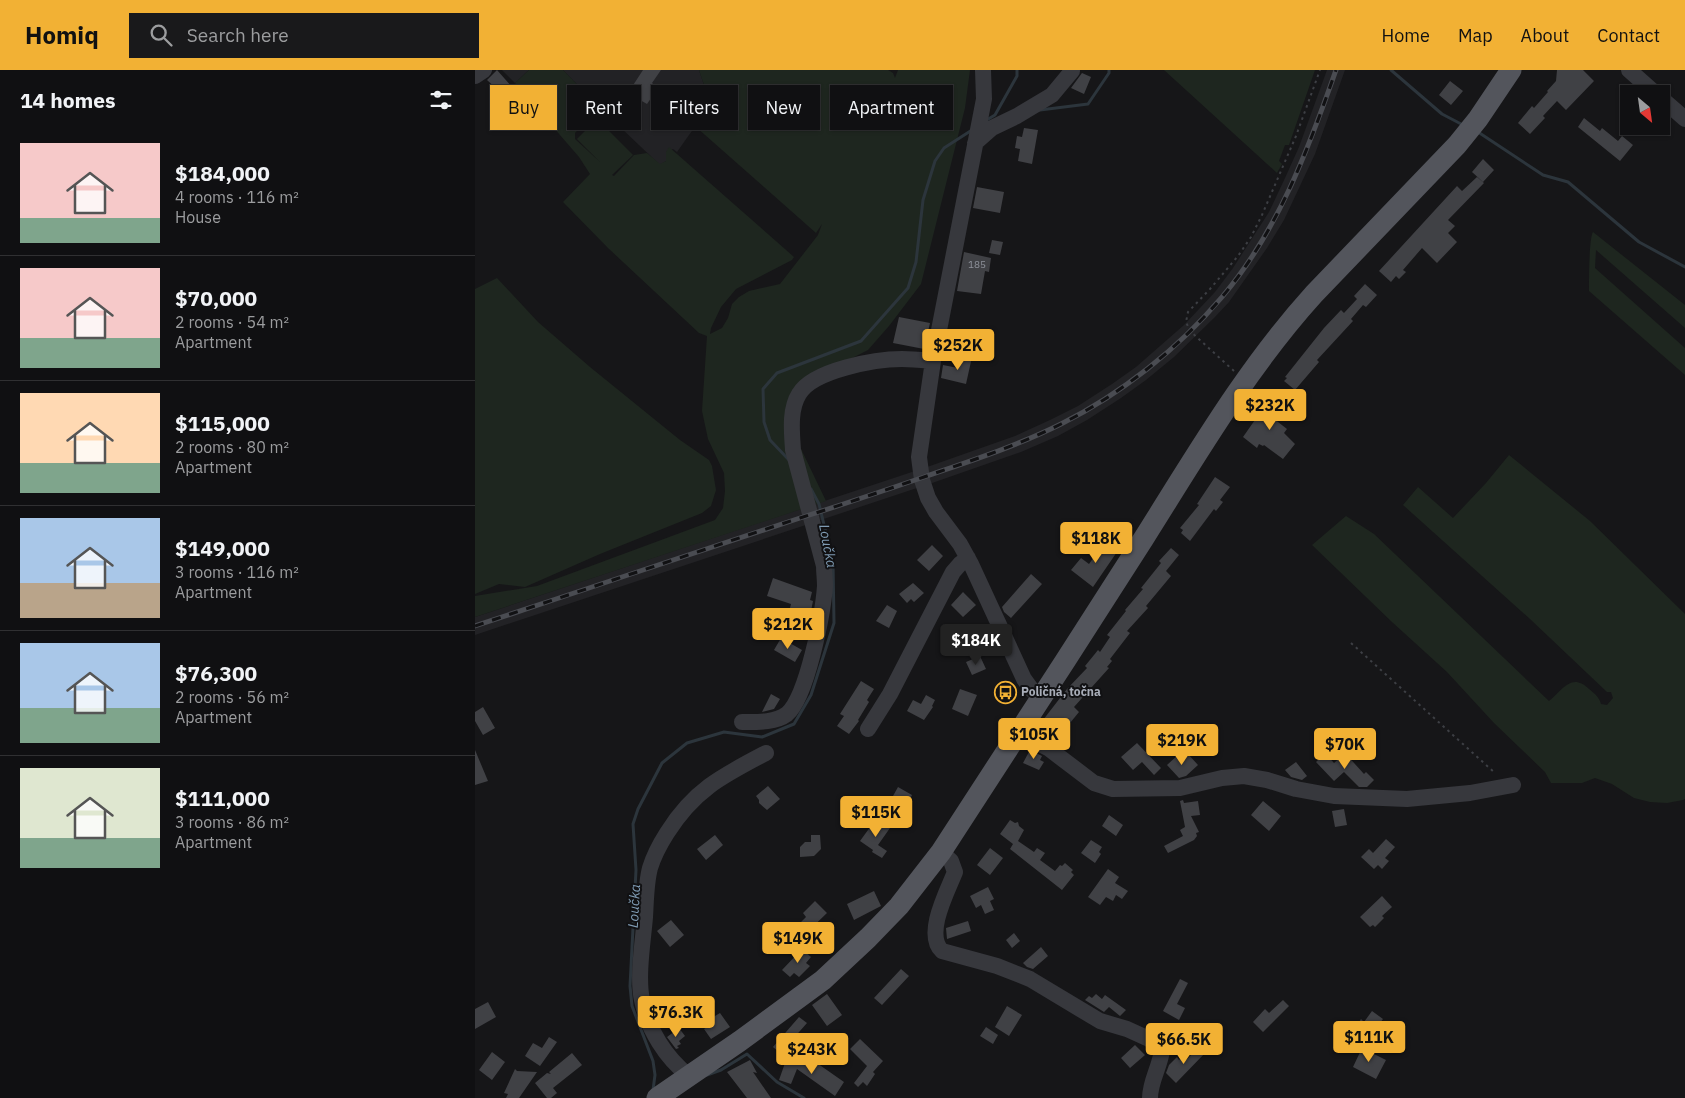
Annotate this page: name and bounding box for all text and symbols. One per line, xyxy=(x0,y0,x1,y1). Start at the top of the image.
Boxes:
search box xyxy=(129,13,479,58)
text: Homiq xyxy=(25,19,99,51)
icon: search xyxy=(147,21,175,49)
text: Search here xyxy=(187,23,289,47)
text: Home xyxy=(1382,24,1430,47)
text: Map xyxy=(1458,24,1493,47)
text: About xyxy=(1521,24,1569,47)
text: Contact xyxy=(1597,24,1660,47)
chip: Buy xyxy=(490,85,557,130)
chip: Rent xyxy=(567,85,641,130)
chip: Filters xyxy=(651,85,738,130)
chip: New xyxy=(748,85,820,130)
chip: Apartment xyxy=(830,85,953,130)
north arrow xyxy=(1620,85,1670,135)
map controls xyxy=(1620,85,1670,135)
text: 14 homes xyxy=(20,86,116,114)
icon: filters xyxy=(427,86,455,114)
text: $184,000 xyxy=(175,159,270,187)
icon: home xyxy=(60,163,120,223)
text: 4 rooms · 116 m² xyxy=(175,187,299,207)
text: House xyxy=(175,207,221,227)
house number: 185 xyxy=(968,258,986,271)
text: $70,000 xyxy=(175,284,257,312)
icon: home xyxy=(60,288,120,348)
text: 2 rooms · 54 m² xyxy=(175,312,289,332)
pin: $252K xyxy=(923,328,993,371)
text: Apartment xyxy=(175,332,252,352)
text: $252K xyxy=(933,335,983,355)
pin: $232K xyxy=(1235,388,1305,431)
text: $232K xyxy=(1245,395,1295,415)
text: $115,000 xyxy=(175,409,270,437)
icon: home xyxy=(60,413,120,473)
text: 2 rooms · 80 m² xyxy=(175,437,289,457)
text: Apartment xyxy=(175,457,252,477)
pin: $118K xyxy=(1061,522,1131,564)
water label: Loučka xyxy=(815,523,841,569)
text: $118K xyxy=(1071,528,1121,548)
text: $149,000 xyxy=(175,534,270,562)
icon: home xyxy=(60,538,120,598)
text: 3 rooms · 116 m² xyxy=(175,562,299,582)
text: Apartment xyxy=(175,582,252,602)
pin: $212K xyxy=(753,608,823,650)
text: $212K xyxy=(763,614,813,634)
pin: $184K xyxy=(941,624,1011,666)
text: $184K xyxy=(951,630,1001,650)
text: $76,300 xyxy=(175,659,257,687)
icon: home xyxy=(60,663,120,723)
bus stop icon: Poličná, točna xyxy=(993,680,1017,704)
place label: Poličná, točna xyxy=(1021,684,1101,699)
text: 2 rooms · 56 m² xyxy=(175,687,289,707)
text: Apartment xyxy=(175,707,252,727)
pin: $105K xyxy=(999,718,1069,760)
text: $105K xyxy=(1009,724,1059,744)
pin: $219K xyxy=(1147,724,1217,766)
pin: $70K xyxy=(1315,728,1375,770)
text: $219K xyxy=(1157,730,1207,750)
text: $70K xyxy=(1325,734,1365,754)
text: $111,000 xyxy=(175,784,270,812)
icon: home xyxy=(60,788,120,848)
pin: $115K xyxy=(841,796,911,838)
text: $115K xyxy=(851,802,901,822)
text: 3 rooms · 86 m² xyxy=(175,812,289,832)
text: Apartment xyxy=(175,832,252,852)
water label: Loučka xyxy=(624,883,644,929)
pin: $149K xyxy=(763,922,833,964)
text: $149K xyxy=(773,928,823,948)
pin: $76.3K xyxy=(635,996,717,1038)
text: $76.3K xyxy=(649,1002,703,1022)
pin: $111K xyxy=(1334,1020,1404,1063)
pin: $66.5K xyxy=(1143,1022,1225,1065)
text: $111K xyxy=(1344,1027,1394,1047)
text: $66.5K xyxy=(1157,1029,1211,1049)
pin: $243K xyxy=(777,1032,847,1075)
text: $243K xyxy=(787,1039,837,1059)

